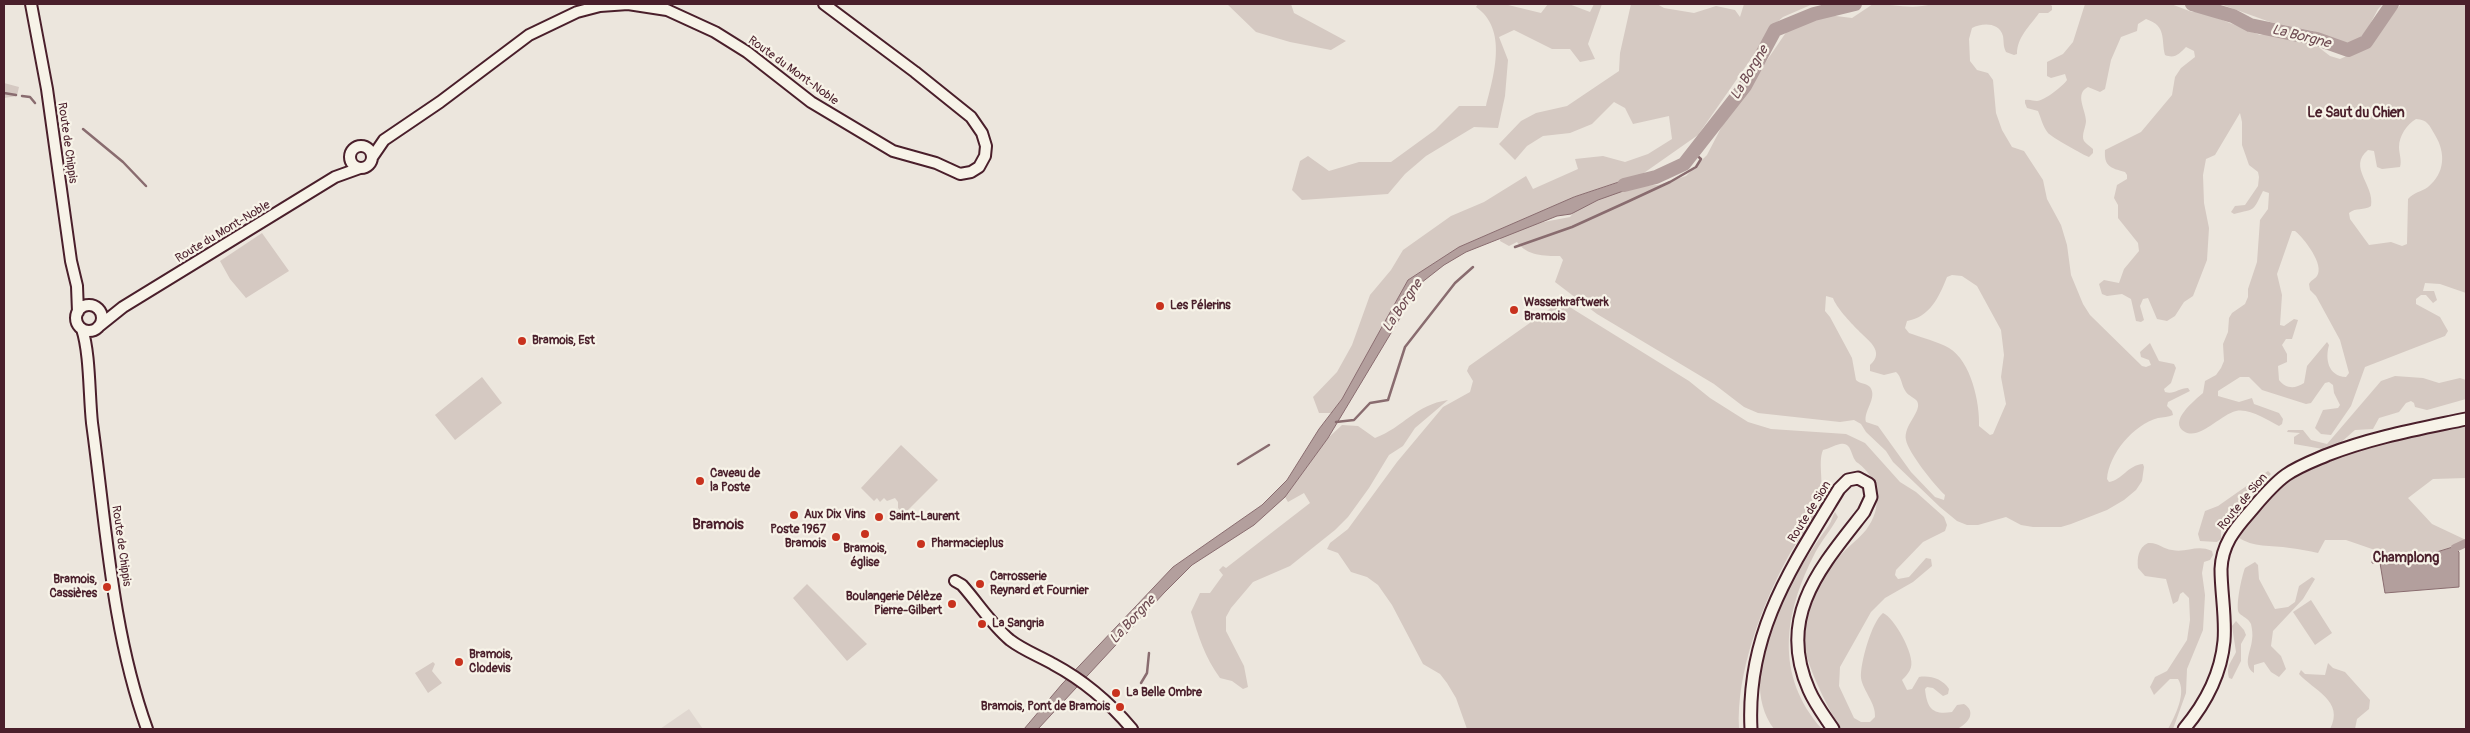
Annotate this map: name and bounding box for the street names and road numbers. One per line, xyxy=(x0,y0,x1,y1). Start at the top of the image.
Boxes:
street label: Route du Mont-Noble xyxy=(745,33,841,109)
street label: Route de Chippis xyxy=(54,102,80,184)
street label: Route du Mont-Noble xyxy=(173,198,273,266)
street label: Route de Sion xyxy=(2215,471,2271,533)
street label: Route de Sion xyxy=(1785,479,1835,545)
street label: Route de Chippis xyxy=(108,505,134,587)

